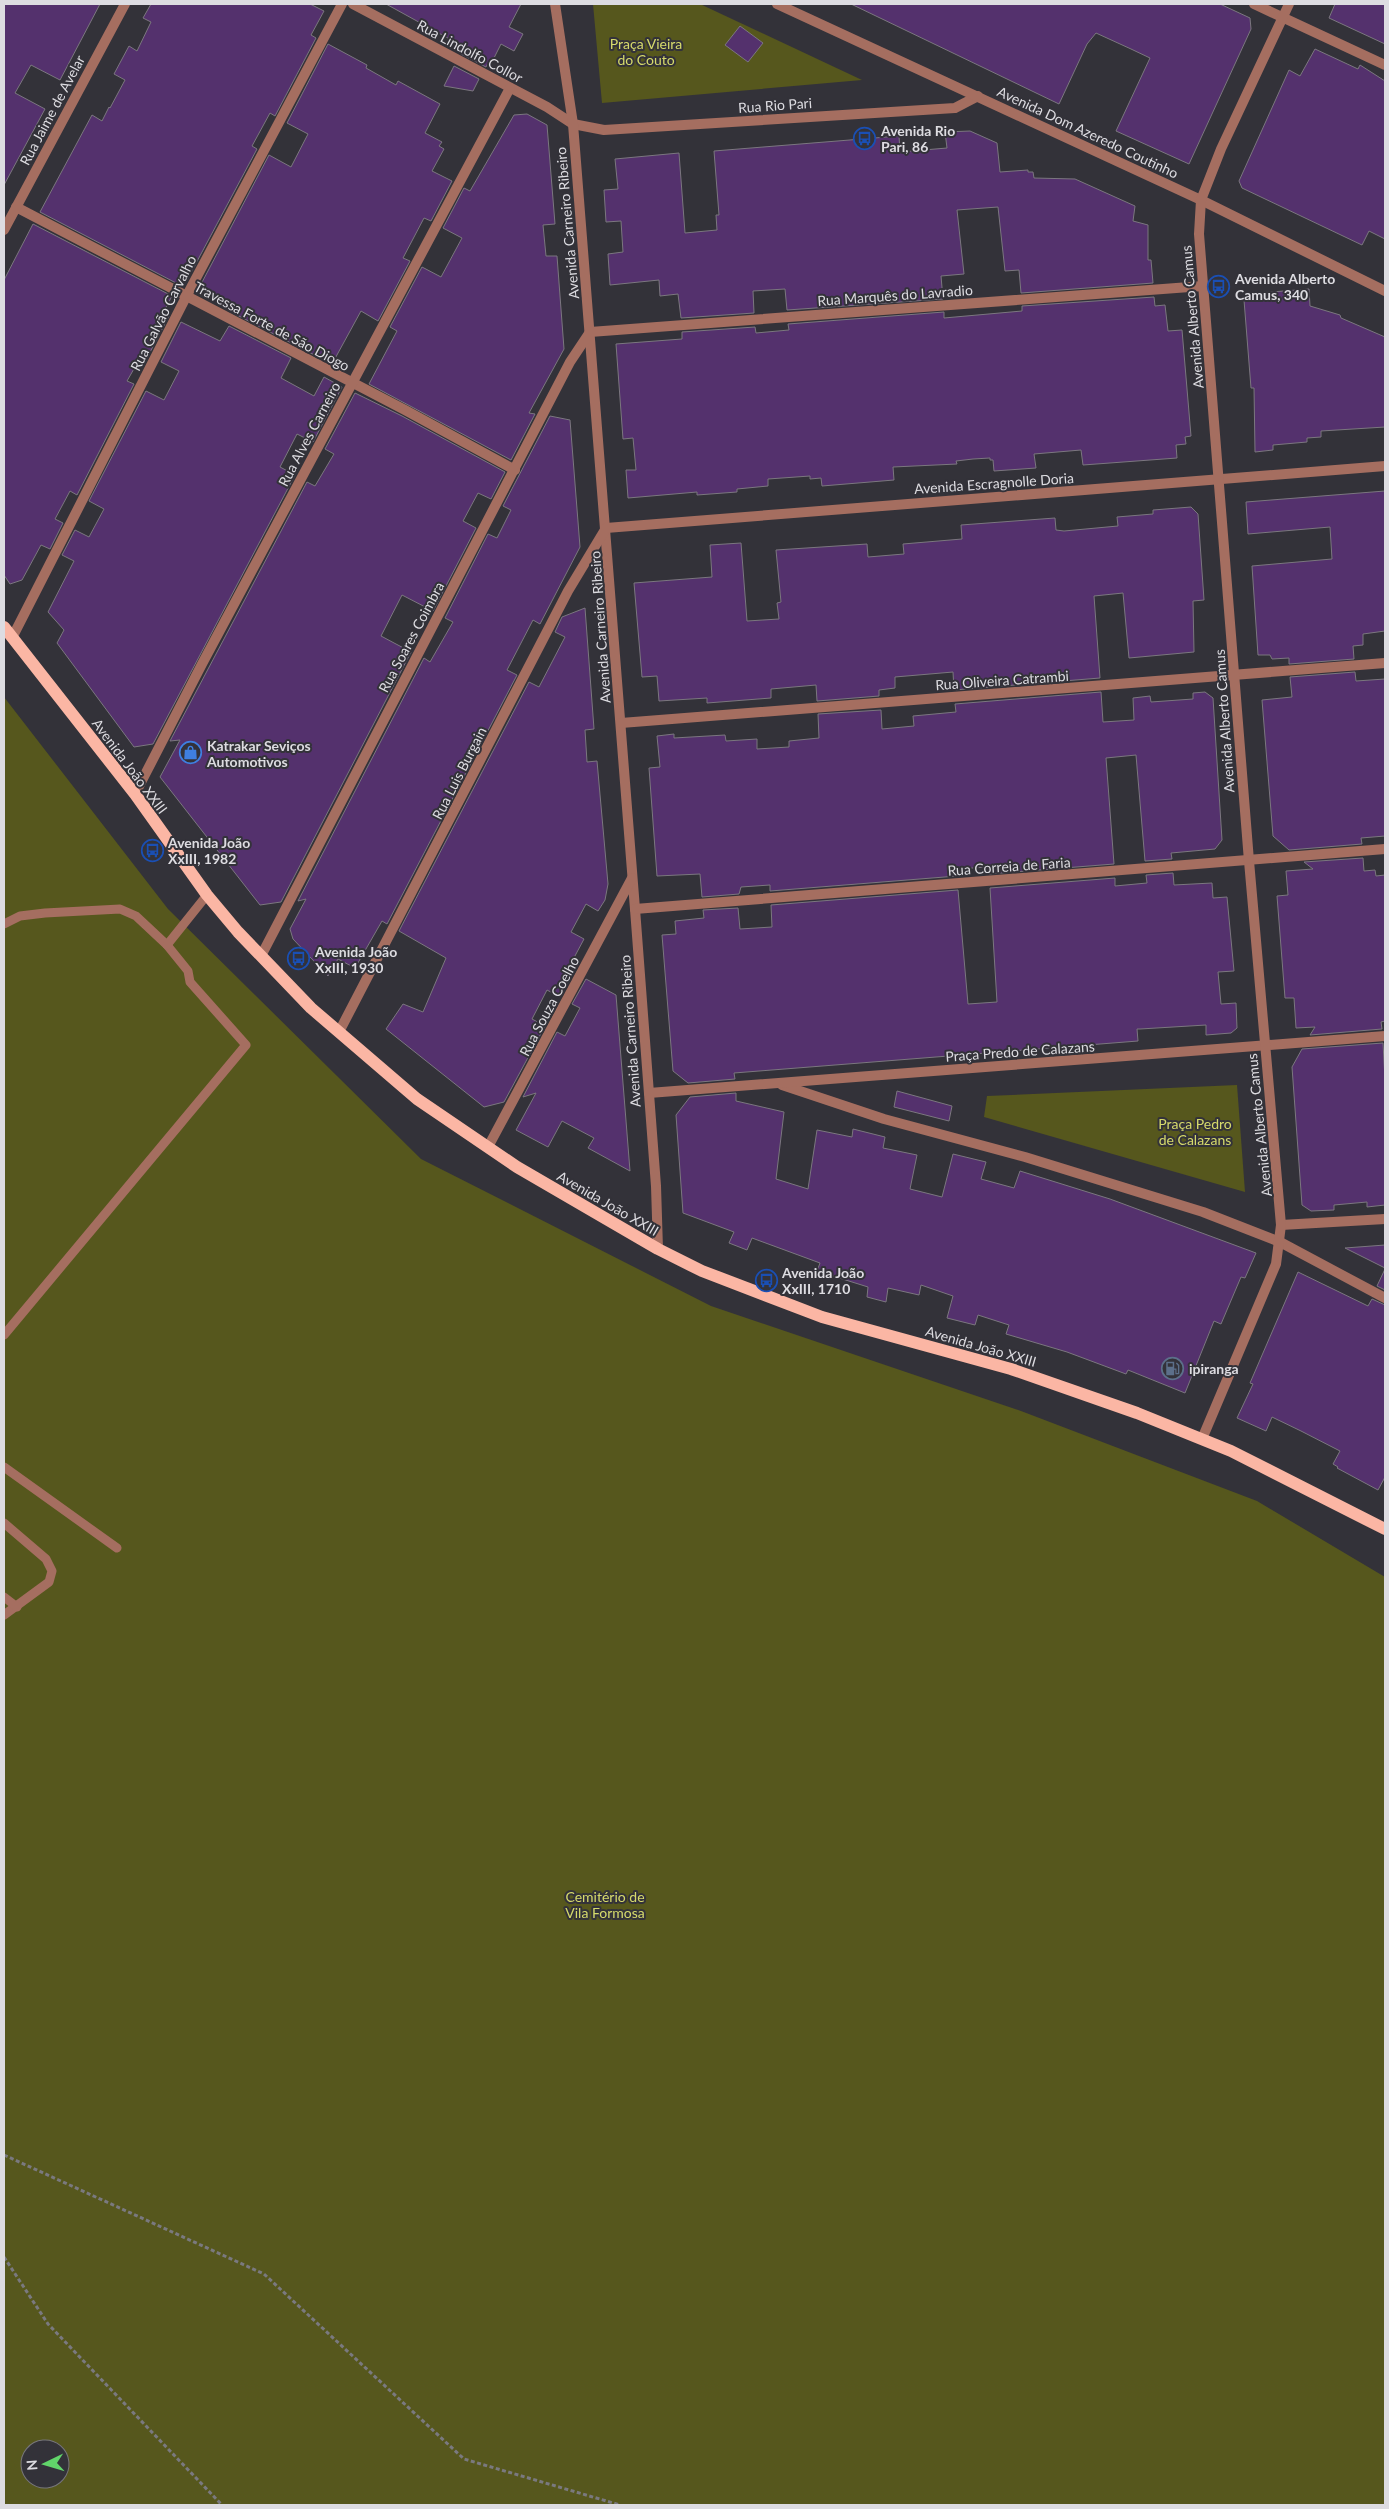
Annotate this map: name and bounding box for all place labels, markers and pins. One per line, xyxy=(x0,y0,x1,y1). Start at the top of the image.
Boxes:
place label: Avenida Rio Pari, 86 xyxy=(880,122,955,155)
bus stop icon: Avenida Rio Pari, 86 xyxy=(853,126,877,150)
place label: Avenida Alberto Camus, 340 xyxy=(1234,270,1335,303)
bus stop icon: Avenida Alberto Camus, 340 xyxy=(1207,274,1231,298)
place label: Katrakar Seviços Automotivos xyxy=(206,737,311,770)
shop icon: Katrakar Seviços Automotivos xyxy=(179,741,203,765)
place label: Avenida João XxIII, 1982 xyxy=(167,834,250,867)
bus stop icon: Avenida João XxIII, 1982 xyxy=(140,838,164,862)
place label: Avenida João XxIII, 1930 xyxy=(314,943,397,976)
bus stop icon: Avenida João XxIII, 1930 xyxy=(287,947,311,971)
place label: Avenida João XxIII, 1710 xyxy=(781,1264,864,1297)
bus stop icon: Avenida João XxIII, 1710 xyxy=(754,1268,778,1292)
fuel station icon: ipiranga xyxy=(1161,1356,1185,1380)
place label: ipiranga xyxy=(1189,1360,1239,1377)

